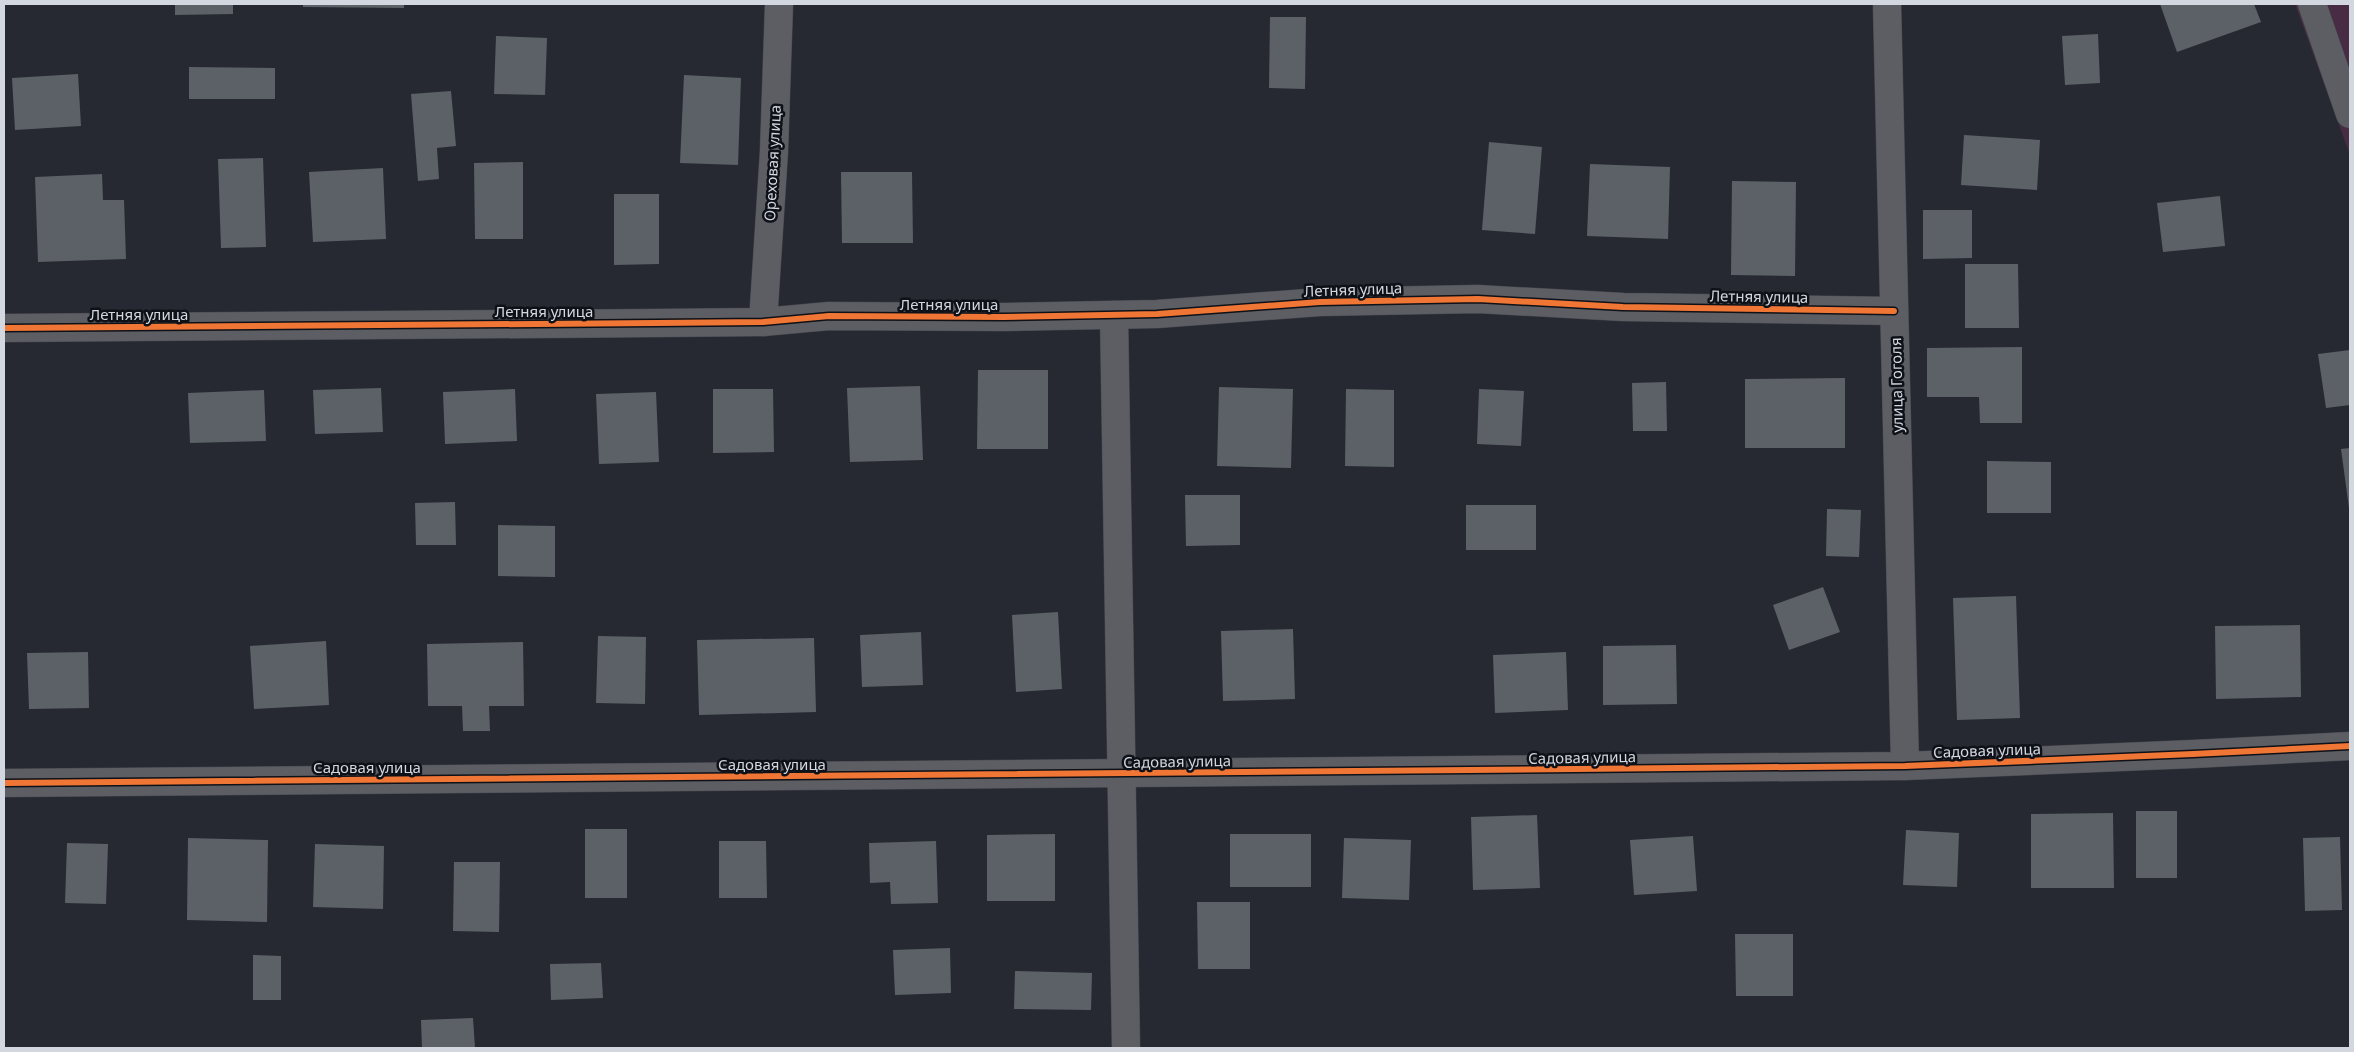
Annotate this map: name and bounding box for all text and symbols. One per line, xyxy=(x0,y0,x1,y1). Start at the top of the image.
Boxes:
street label: Ореховая улица xyxy=(759,104,785,222)
street label: Летняя улица xyxy=(1303,277,1403,301)
street label: Летняя улица xyxy=(1710,285,1808,307)
street label: Летняя улица xyxy=(900,294,998,314)
street label: Летняя улица xyxy=(495,301,593,321)
street label: Летняя улица xyxy=(90,304,188,324)
street label: улица Гоголя xyxy=(1885,337,1907,433)
street label: Садовая улица xyxy=(1933,738,2041,762)
street label: Садовая улица xyxy=(1528,746,1636,768)
street label: Садовая улица xyxy=(1123,750,1231,772)
street label: Садовая улица xyxy=(718,754,826,774)
street label: Садовая улица xyxy=(313,757,421,777)

